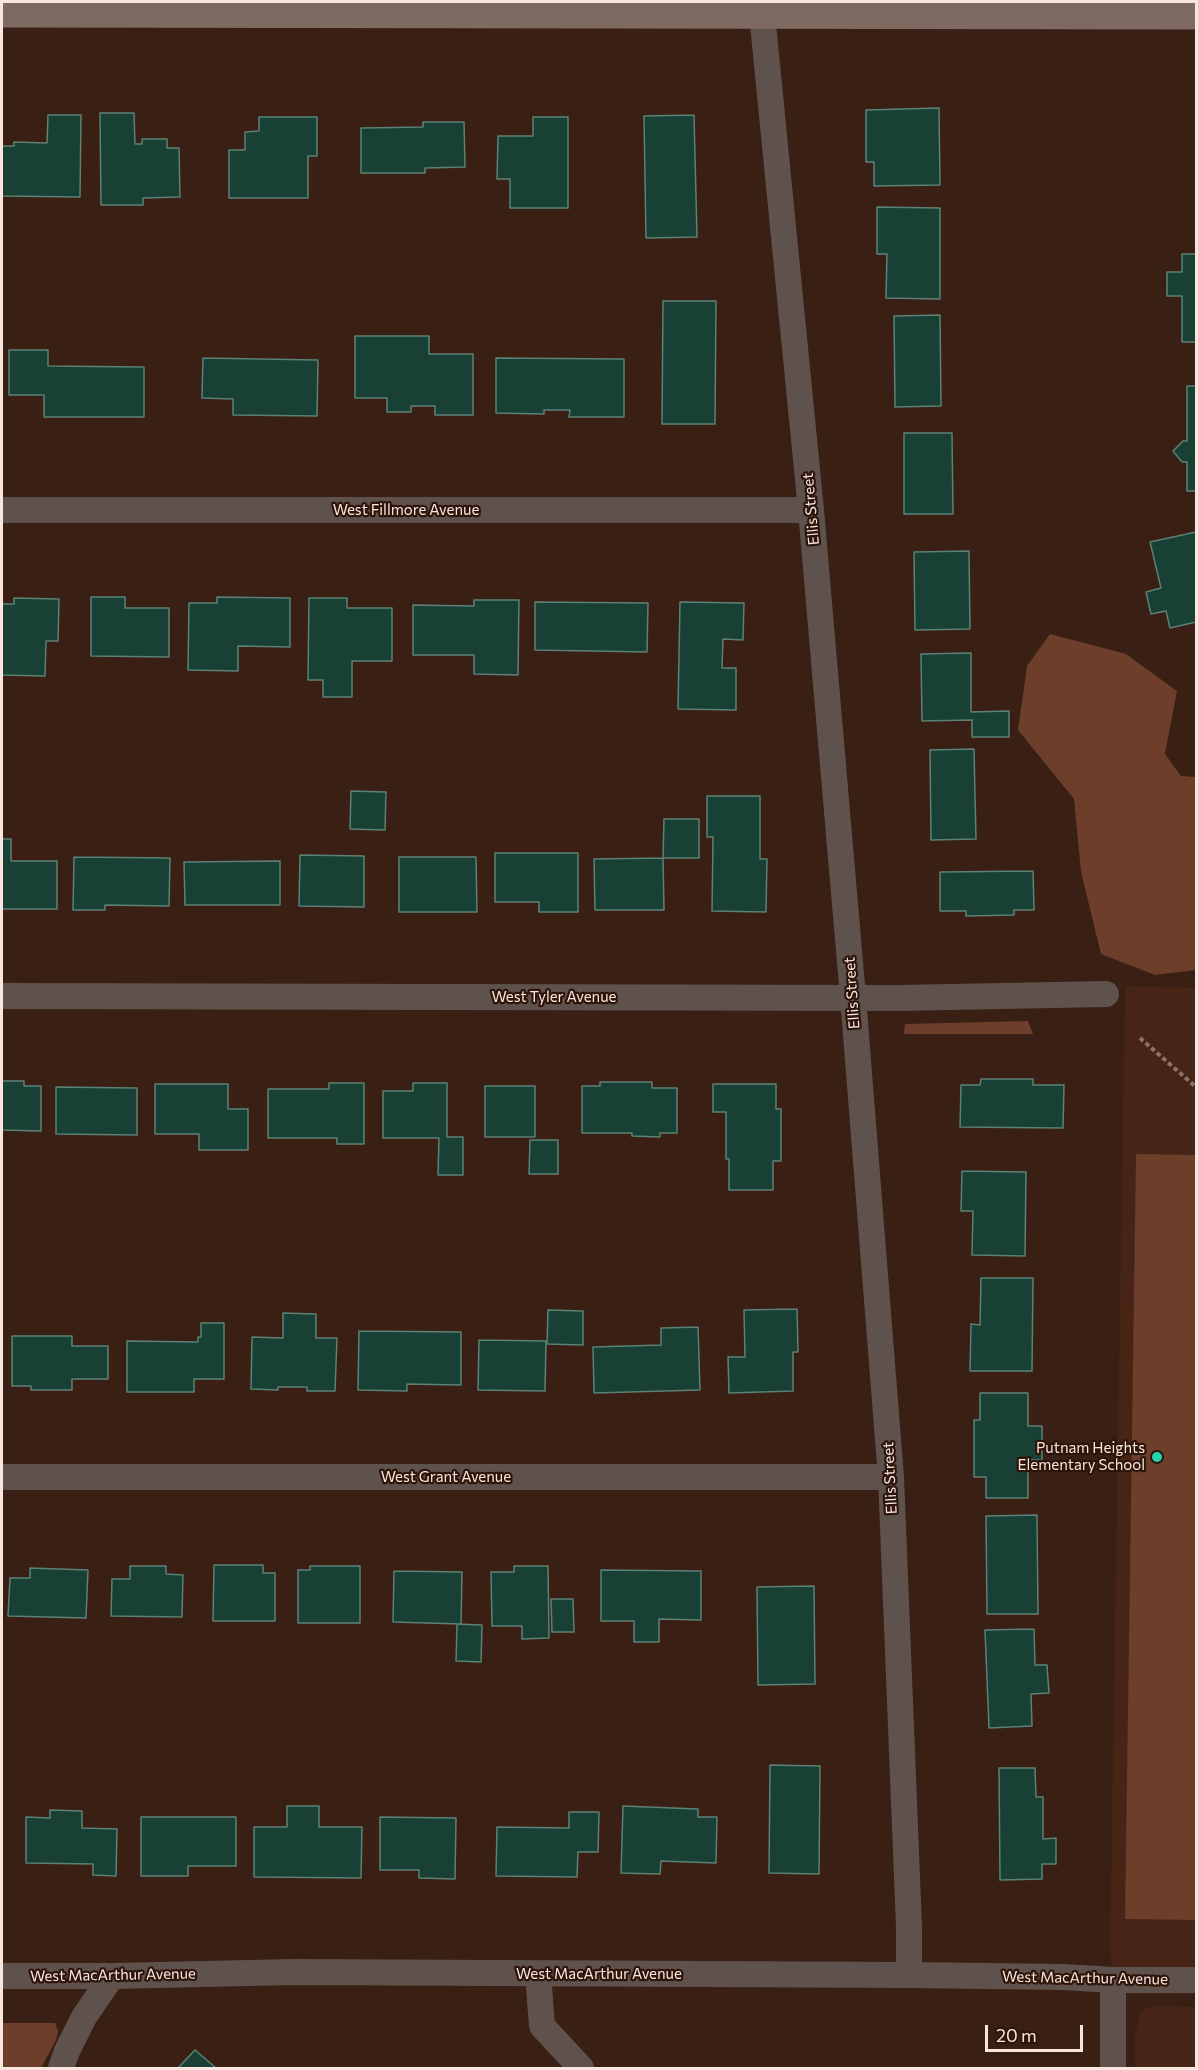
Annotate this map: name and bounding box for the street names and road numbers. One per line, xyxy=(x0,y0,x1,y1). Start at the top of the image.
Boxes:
street label: Ellis Street xyxy=(799,472,823,546)
street label: West Fillmore Avenue xyxy=(333,501,479,519)
street label: Ellis Street xyxy=(840,956,864,1030)
street label: West Tyler Avenue xyxy=(492,988,616,1006)
street label: Ellis Street xyxy=(879,1441,901,1515)
street label: West Grant Avenue xyxy=(381,1468,511,1486)
street label: West MacArthur Avenue xyxy=(30,1965,196,1985)
street label: West MacArthur Avenue xyxy=(516,1965,682,1983)
street label: West MacArthur Avenue xyxy=(1002,1968,1168,1988)

